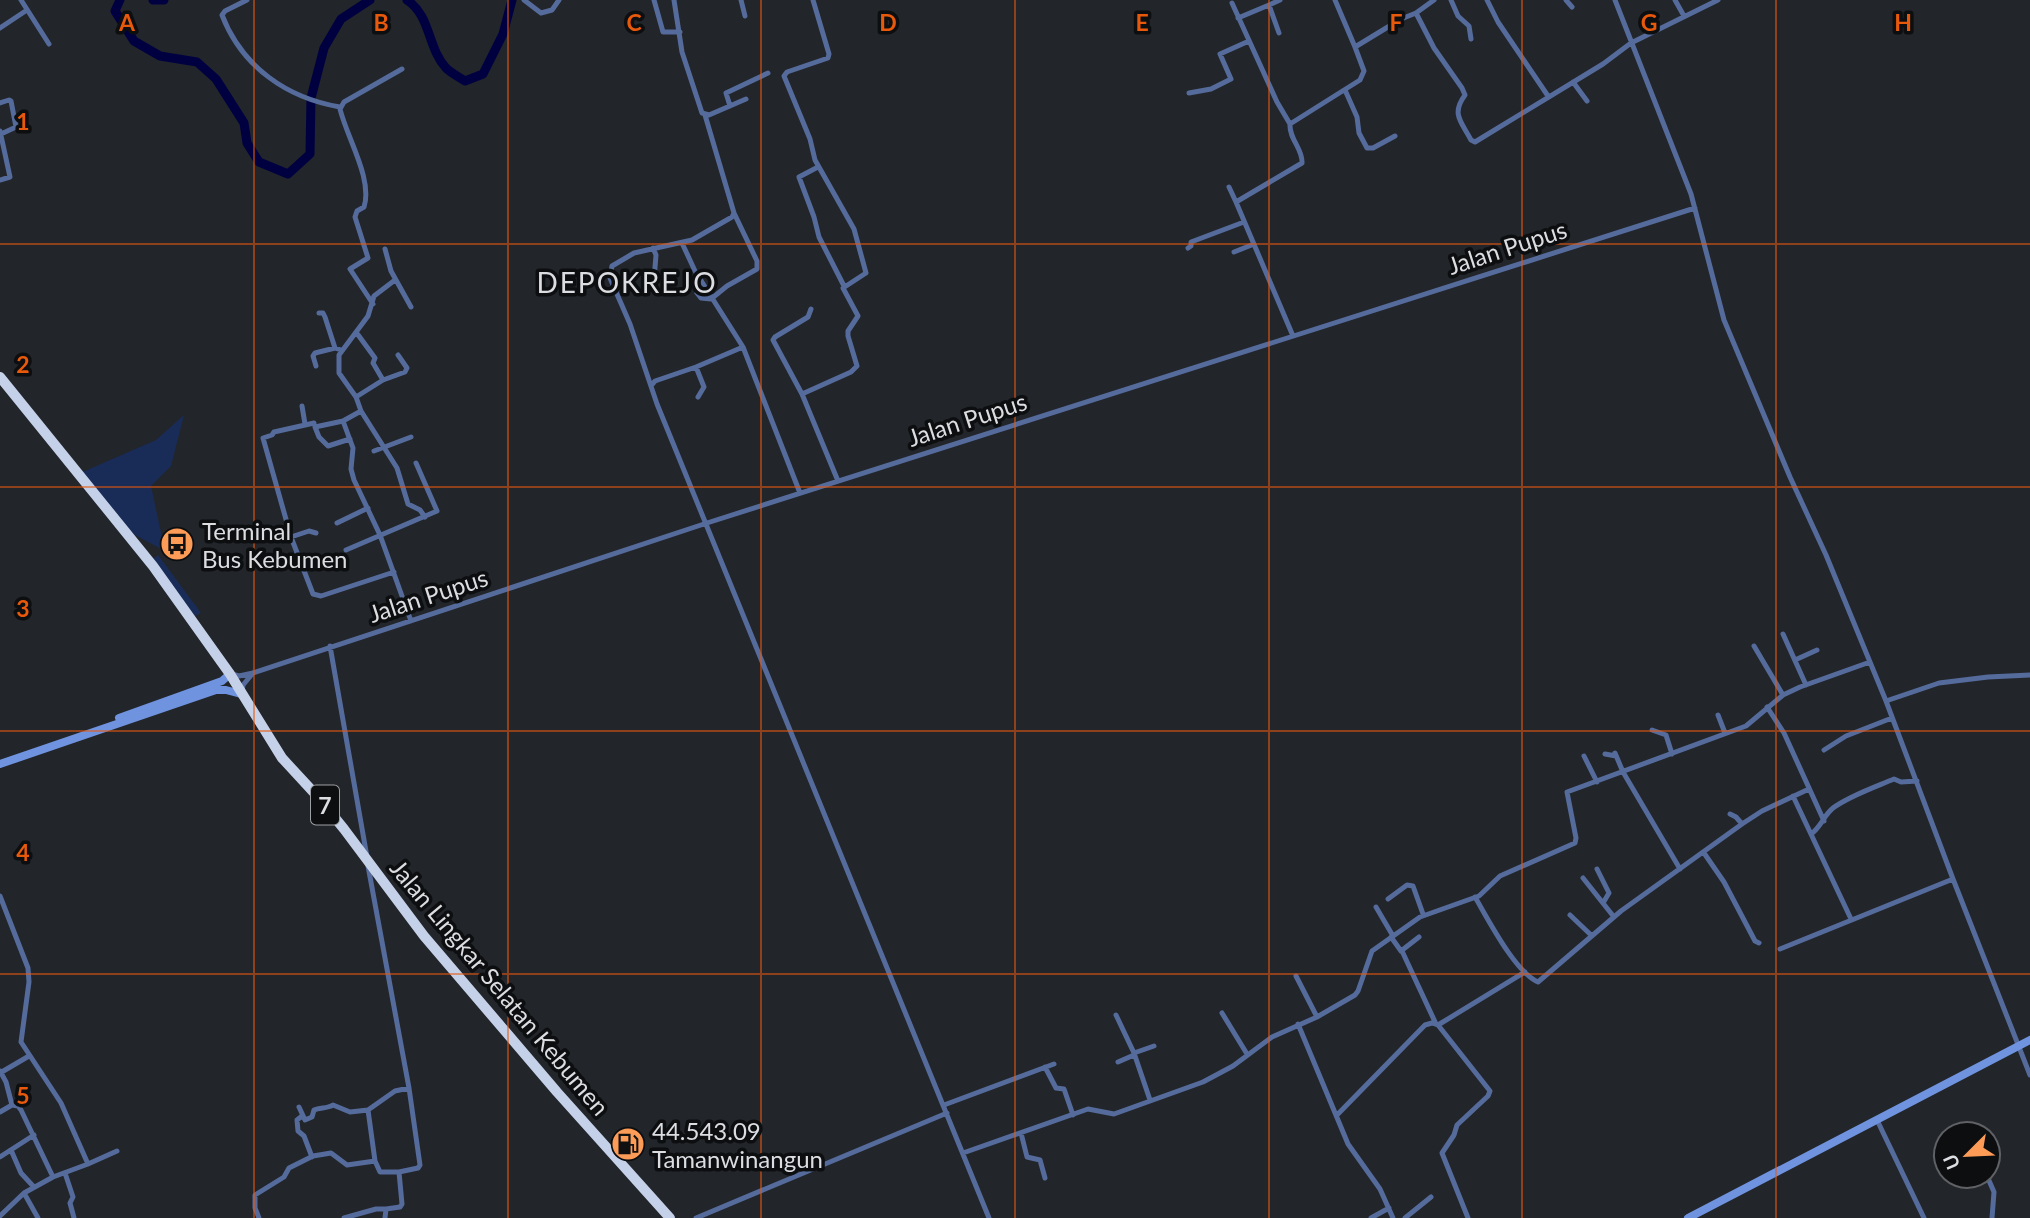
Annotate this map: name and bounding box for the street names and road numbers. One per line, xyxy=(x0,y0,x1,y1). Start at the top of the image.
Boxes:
street label: Jalan Pupus xyxy=(1444,214,1570,280)
street label: Jalan Pupus xyxy=(904,386,1030,452)
street label: Jalan Pupus xyxy=(365,562,491,628)
road number: 7 xyxy=(311,786,339,824)
street label: Jalan Lingkar Selatan Kebumen xyxy=(385,853,615,1121)

